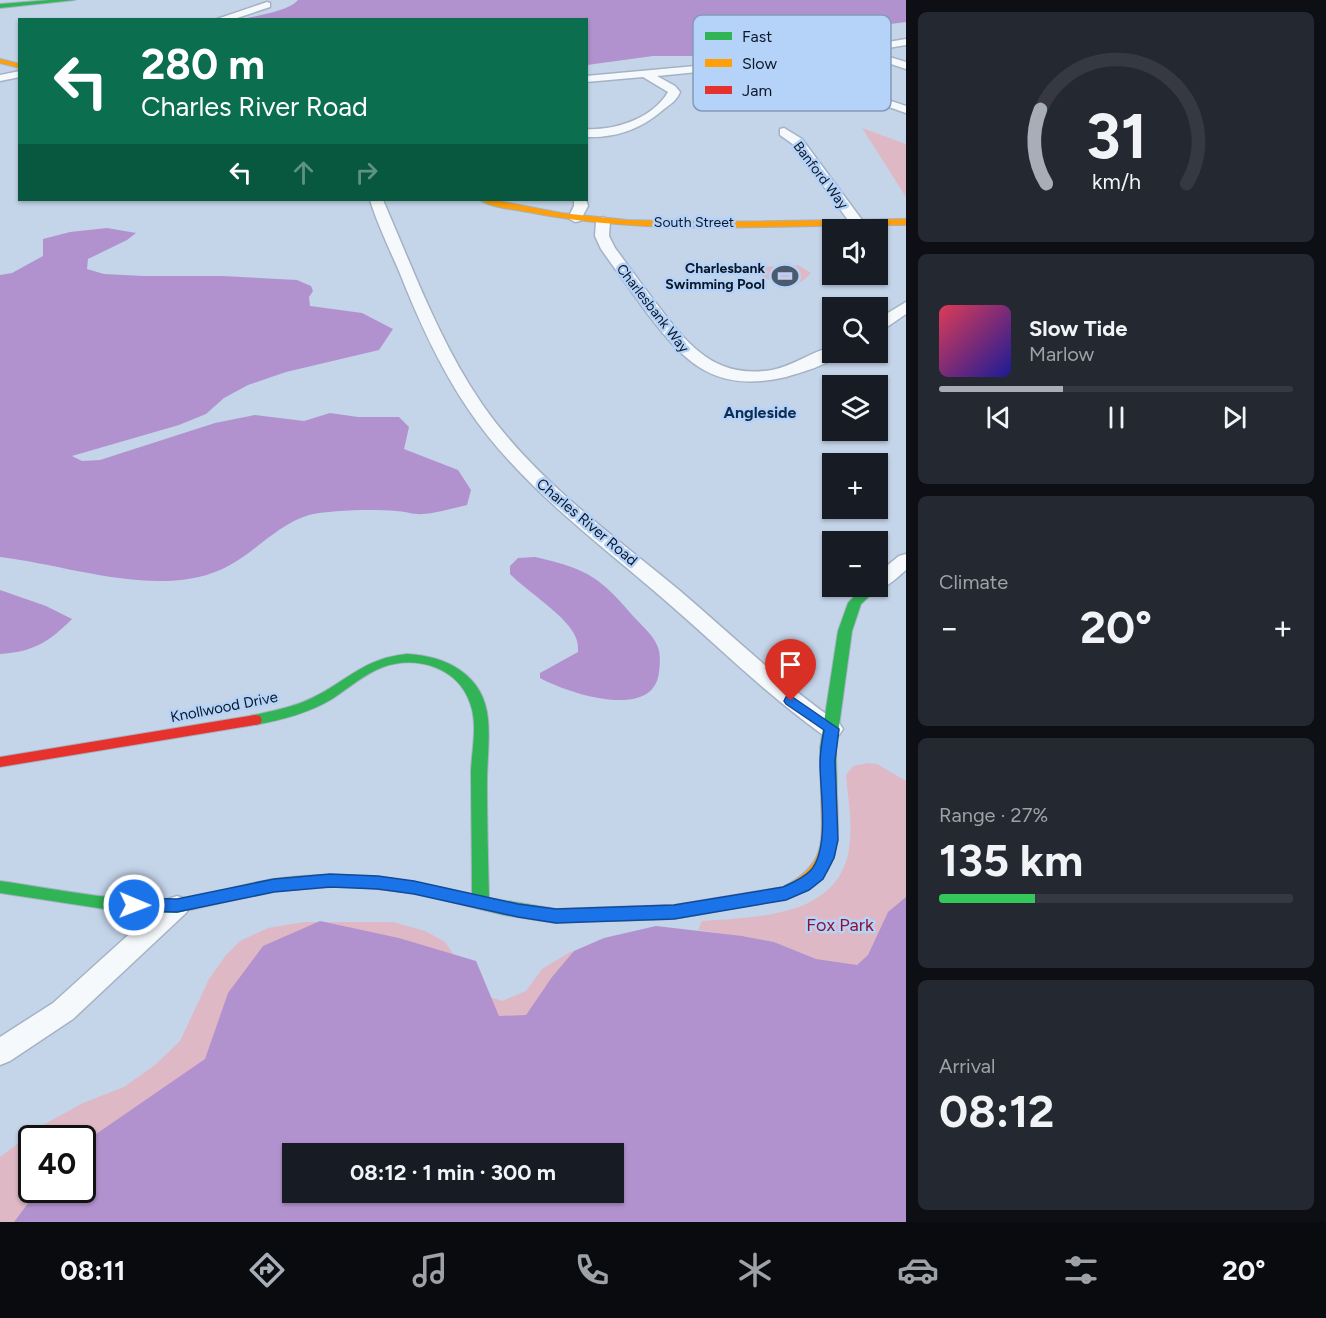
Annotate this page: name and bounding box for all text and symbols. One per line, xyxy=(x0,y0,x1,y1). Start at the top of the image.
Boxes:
legend xyxy=(693,15,891,111)
text: Fast xyxy=(742,27,772,46)
text: 280 m xyxy=(141,39,265,90)
icon: left xyxy=(42,42,120,120)
text: Slow xyxy=(742,54,777,73)
text: Jam xyxy=(742,81,772,100)
text: Charles River Road xyxy=(141,90,368,123)
text: 31 xyxy=(1085,99,1147,174)
street label: Banford Way xyxy=(790,138,852,213)
icon: left xyxy=(224,156,257,189)
icon: ahead xyxy=(287,156,320,189)
icon: right xyxy=(350,156,383,189)
text: km/h xyxy=(1092,169,1140,194)
street label: South Street xyxy=(654,214,734,231)
map controls xyxy=(822,219,888,597)
button: sound xyxy=(822,219,888,285)
place label: Charlesbank Swimming Pool xyxy=(665,260,765,293)
street label: Charlesbank Way xyxy=(613,261,693,356)
sports icon: Charlesbank Swimming Pool xyxy=(770,261,800,291)
button: search xyxy=(822,297,888,363)
text: Slow Tide xyxy=(1029,315,1128,342)
text: Marlow xyxy=(1029,342,1094,366)
button: layers xyxy=(822,375,888,441)
icon: previous xyxy=(982,401,1015,434)
icon: pause xyxy=(1100,401,1133,434)
icon: next xyxy=(1218,401,1251,434)
district label: Angleside xyxy=(724,403,797,422)
button: + xyxy=(822,453,888,519)
street label: Charles River Road xyxy=(533,475,641,569)
button: − xyxy=(822,531,888,597)
text: Climate xyxy=(939,570,1008,594)
text: 20° xyxy=(1080,600,1152,654)
text: − xyxy=(939,608,960,647)
text: + xyxy=(1272,608,1293,647)
pin xyxy=(765,639,816,701)
icon: arrive xyxy=(774,648,807,681)
street label: Knollwood Drive xyxy=(169,688,279,726)
text: Range · 27% xyxy=(939,803,1048,827)
text: 135 km xyxy=(939,833,1083,887)
position arrow xyxy=(102,873,166,937)
park label: Fox Park xyxy=(806,914,874,936)
text: Arrival xyxy=(939,1054,995,1078)
text: 08:12 xyxy=(939,1084,1054,1138)
speed limit sign: 40 xyxy=(18,1125,96,1203)
text: 08:12 · 1 min · 300 m xyxy=(350,1159,556,1186)
icon: directions xyxy=(246,1249,288,1291)
icon: music xyxy=(409,1249,451,1291)
icon: phone xyxy=(571,1249,613,1291)
icon: climate xyxy=(734,1249,776,1291)
icon: car xyxy=(897,1249,939,1291)
icon: filters xyxy=(1060,1249,1102,1291)
text: 08:11 xyxy=(60,1254,125,1287)
text: 20° xyxy=(1222,1254,1266,1287)

